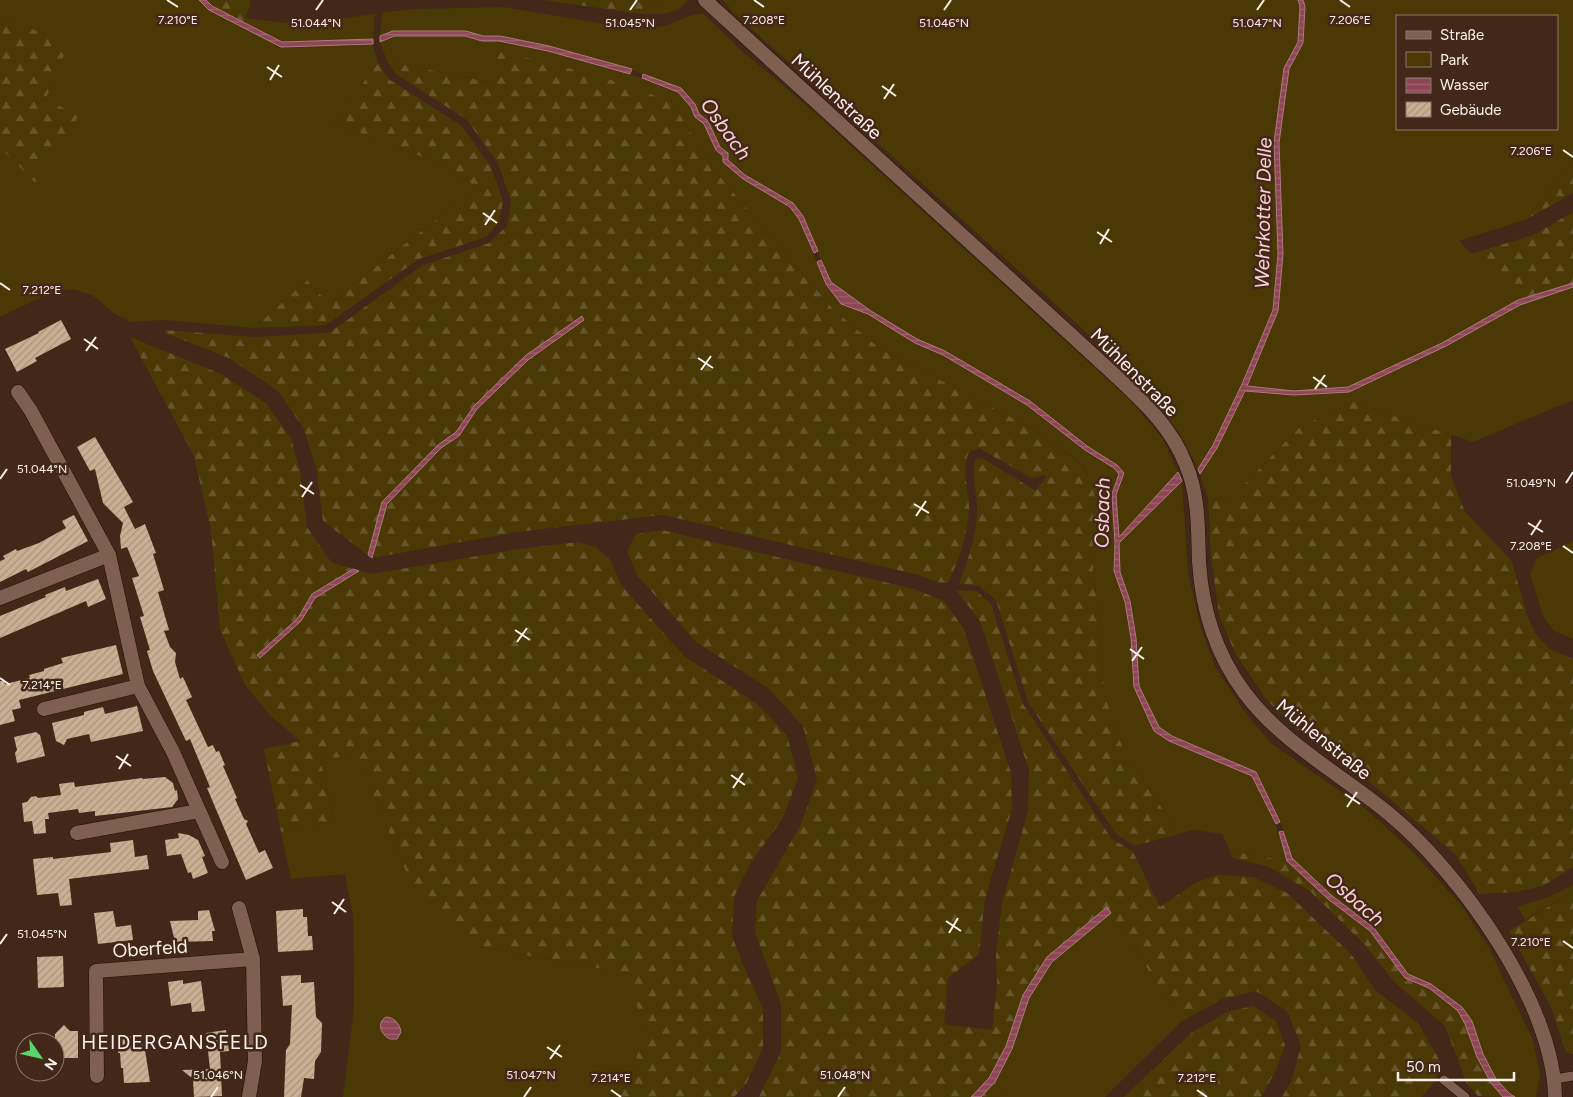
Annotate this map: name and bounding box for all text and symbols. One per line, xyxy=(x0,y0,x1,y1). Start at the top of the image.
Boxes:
text: 7.210°E xyxy=(158,13,198,27)
text: 7.208°E xyxy=(743,13,785,27)
text: 7.206°E xyxy=(1329,13,1371,27)
legend xyxy=(1396,15,1558,130)
text: 51.044°N xyxy=(291,16,341,30)
text: 51.045°N xyxy=(605,16,655,30)
text: 51.046°N xyxy=(919,16,969,30)
text: 51.047°N xyxy=(1232,16,1282,30)
text: Straße xyxy=(1440,26,1484,44)
street label: Mühlenstraße xyxy=(787,49,887,144)
text: Park xyxy=(1440,51,1469,69)
text: Wasser xyxy=(1440,76,1489,94)
water label: Osbach xyxy=(696,93,756,165)
text: Gebäude xyxy=(1440,101,1501,119)
water label: Wehrkotter Delle xyxy=(1250,137,1276,289)
text: 7.206°E xyxy=(1510,144,1552,158)
text: 7.212°E xyxy=(23,283,61,297)
street label: Mühlenstraße xyxy=(1086,323,1184,421)
text: 51.044°N xyxy=(17,462,67,476)
text: 51.049°N xyxy=(1506,476,1556,490)
water label: Osbach xyxy=(1089,478,1115,548)
text: 7.208°E xyxy=(1510,539,1552,553)
text: 7.214°E xyxy=(22,678,62,692)
street label: Mühlenstraße xyxy=(1271,694,1376,785)
water label: Osbach xyxy=(1321,867,1389,931)
text: 51.045°N xyxy=(17,927,67,941)
street label: Oberfeld xyxy=(112,934,188,963)
text: 7.210°E xyxy=(1511,935,1551,949)
district label: HEIDERGANSFELD xyxy=(81,1030,269,1054)
north arrow xyxy=(15,1032,65,1082)
scale bar xyxy=(1398,1050,1514,1082)
text: N xyxy=(40,1055,60,1073)
text: 50 m xyxy=(1406,1058,1441,1076)
text: 51.046°N xyxy=(193,1068,243,1082)
text: 51.047°N xyxy=(506,1068,556,1082)
text: 51.048°N xyxy=(820,1068,870,1082)
text: 7.214°E xyxy=(591,1071,631,1085)
text: 7.212°E xyxy=(1178,1071,1216,1085)

